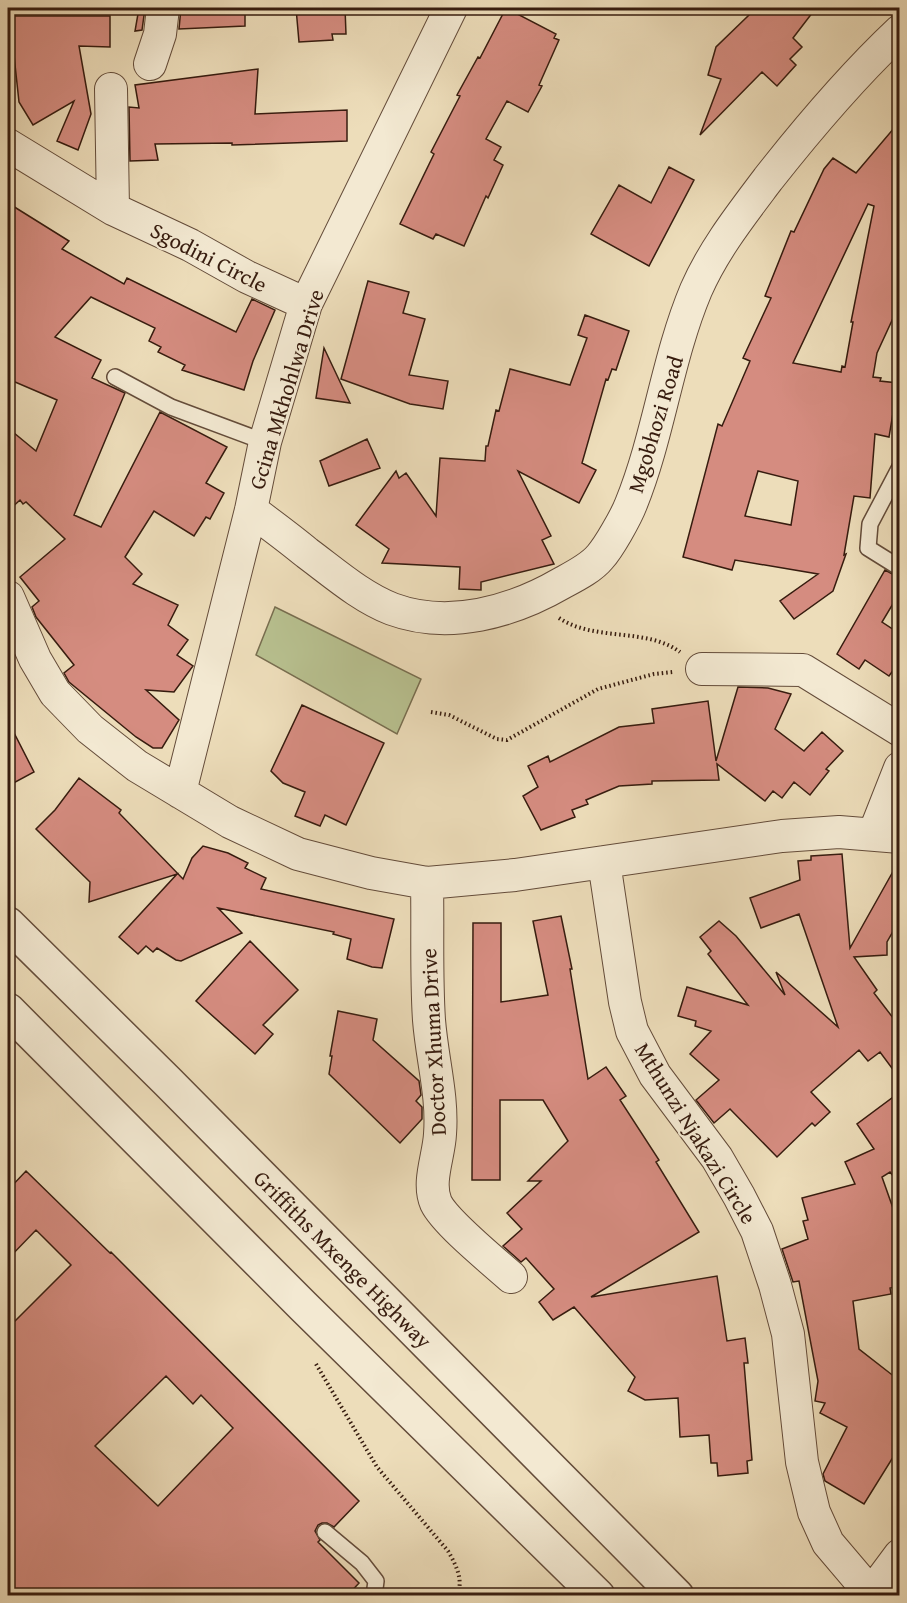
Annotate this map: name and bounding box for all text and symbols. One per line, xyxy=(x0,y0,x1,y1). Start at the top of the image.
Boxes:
street label: Sgodini Circle xyxy=(145,214,273,300)
street label: Gcina Mkhohlwa Drive xyxy=(240,285,332,493)
street label: Mgobhozi Road xyxy=(619,351,691,497)
street label: Doctor Xhuma Drive xyxy=(412,947,454,1137)
street label: Mthunzi Njakazi Circle xyxy=(627,1036,765,1230)
street label: Griffiths Mxenge Highway xyxy=(247,1163,439,1355)

